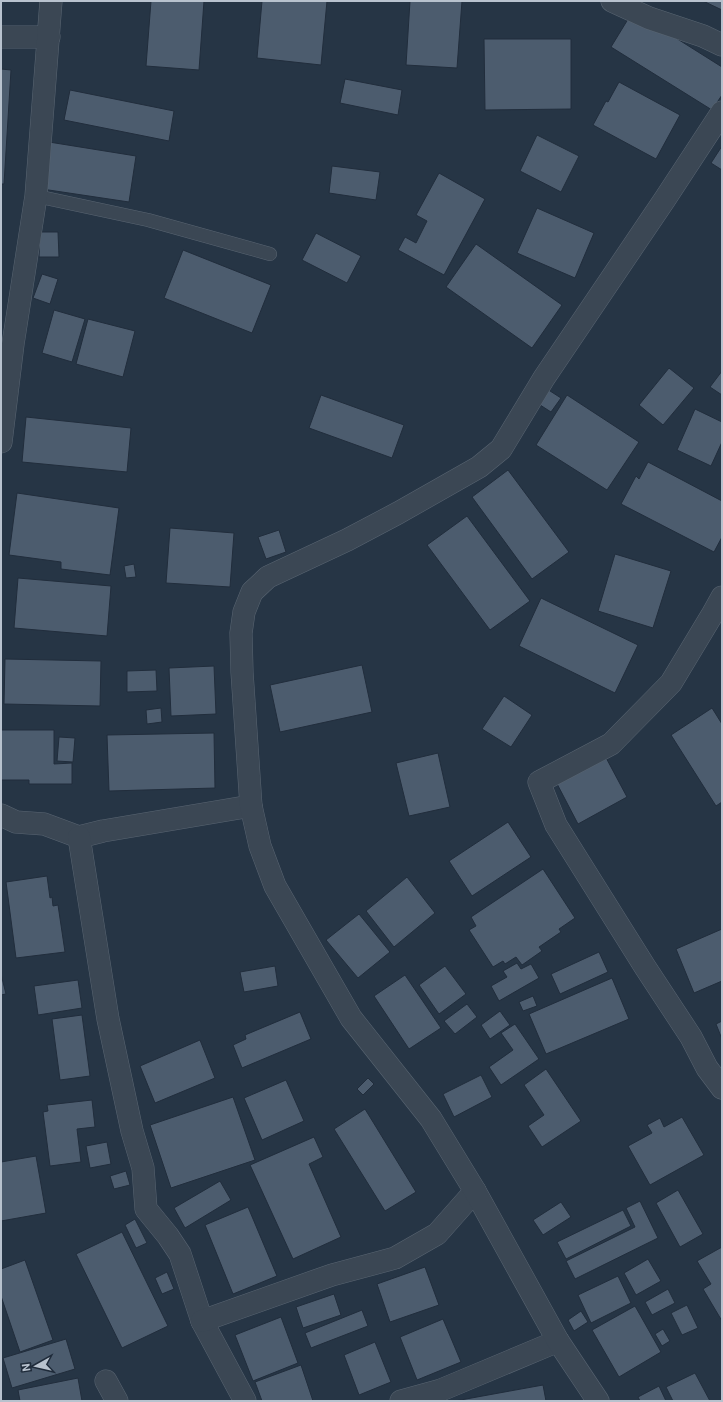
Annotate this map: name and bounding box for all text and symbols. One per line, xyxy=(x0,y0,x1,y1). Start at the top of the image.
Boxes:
north arrow xyxy=(16,1346,56,1386)
text: N xyxy=(20,1362,34,1372)

